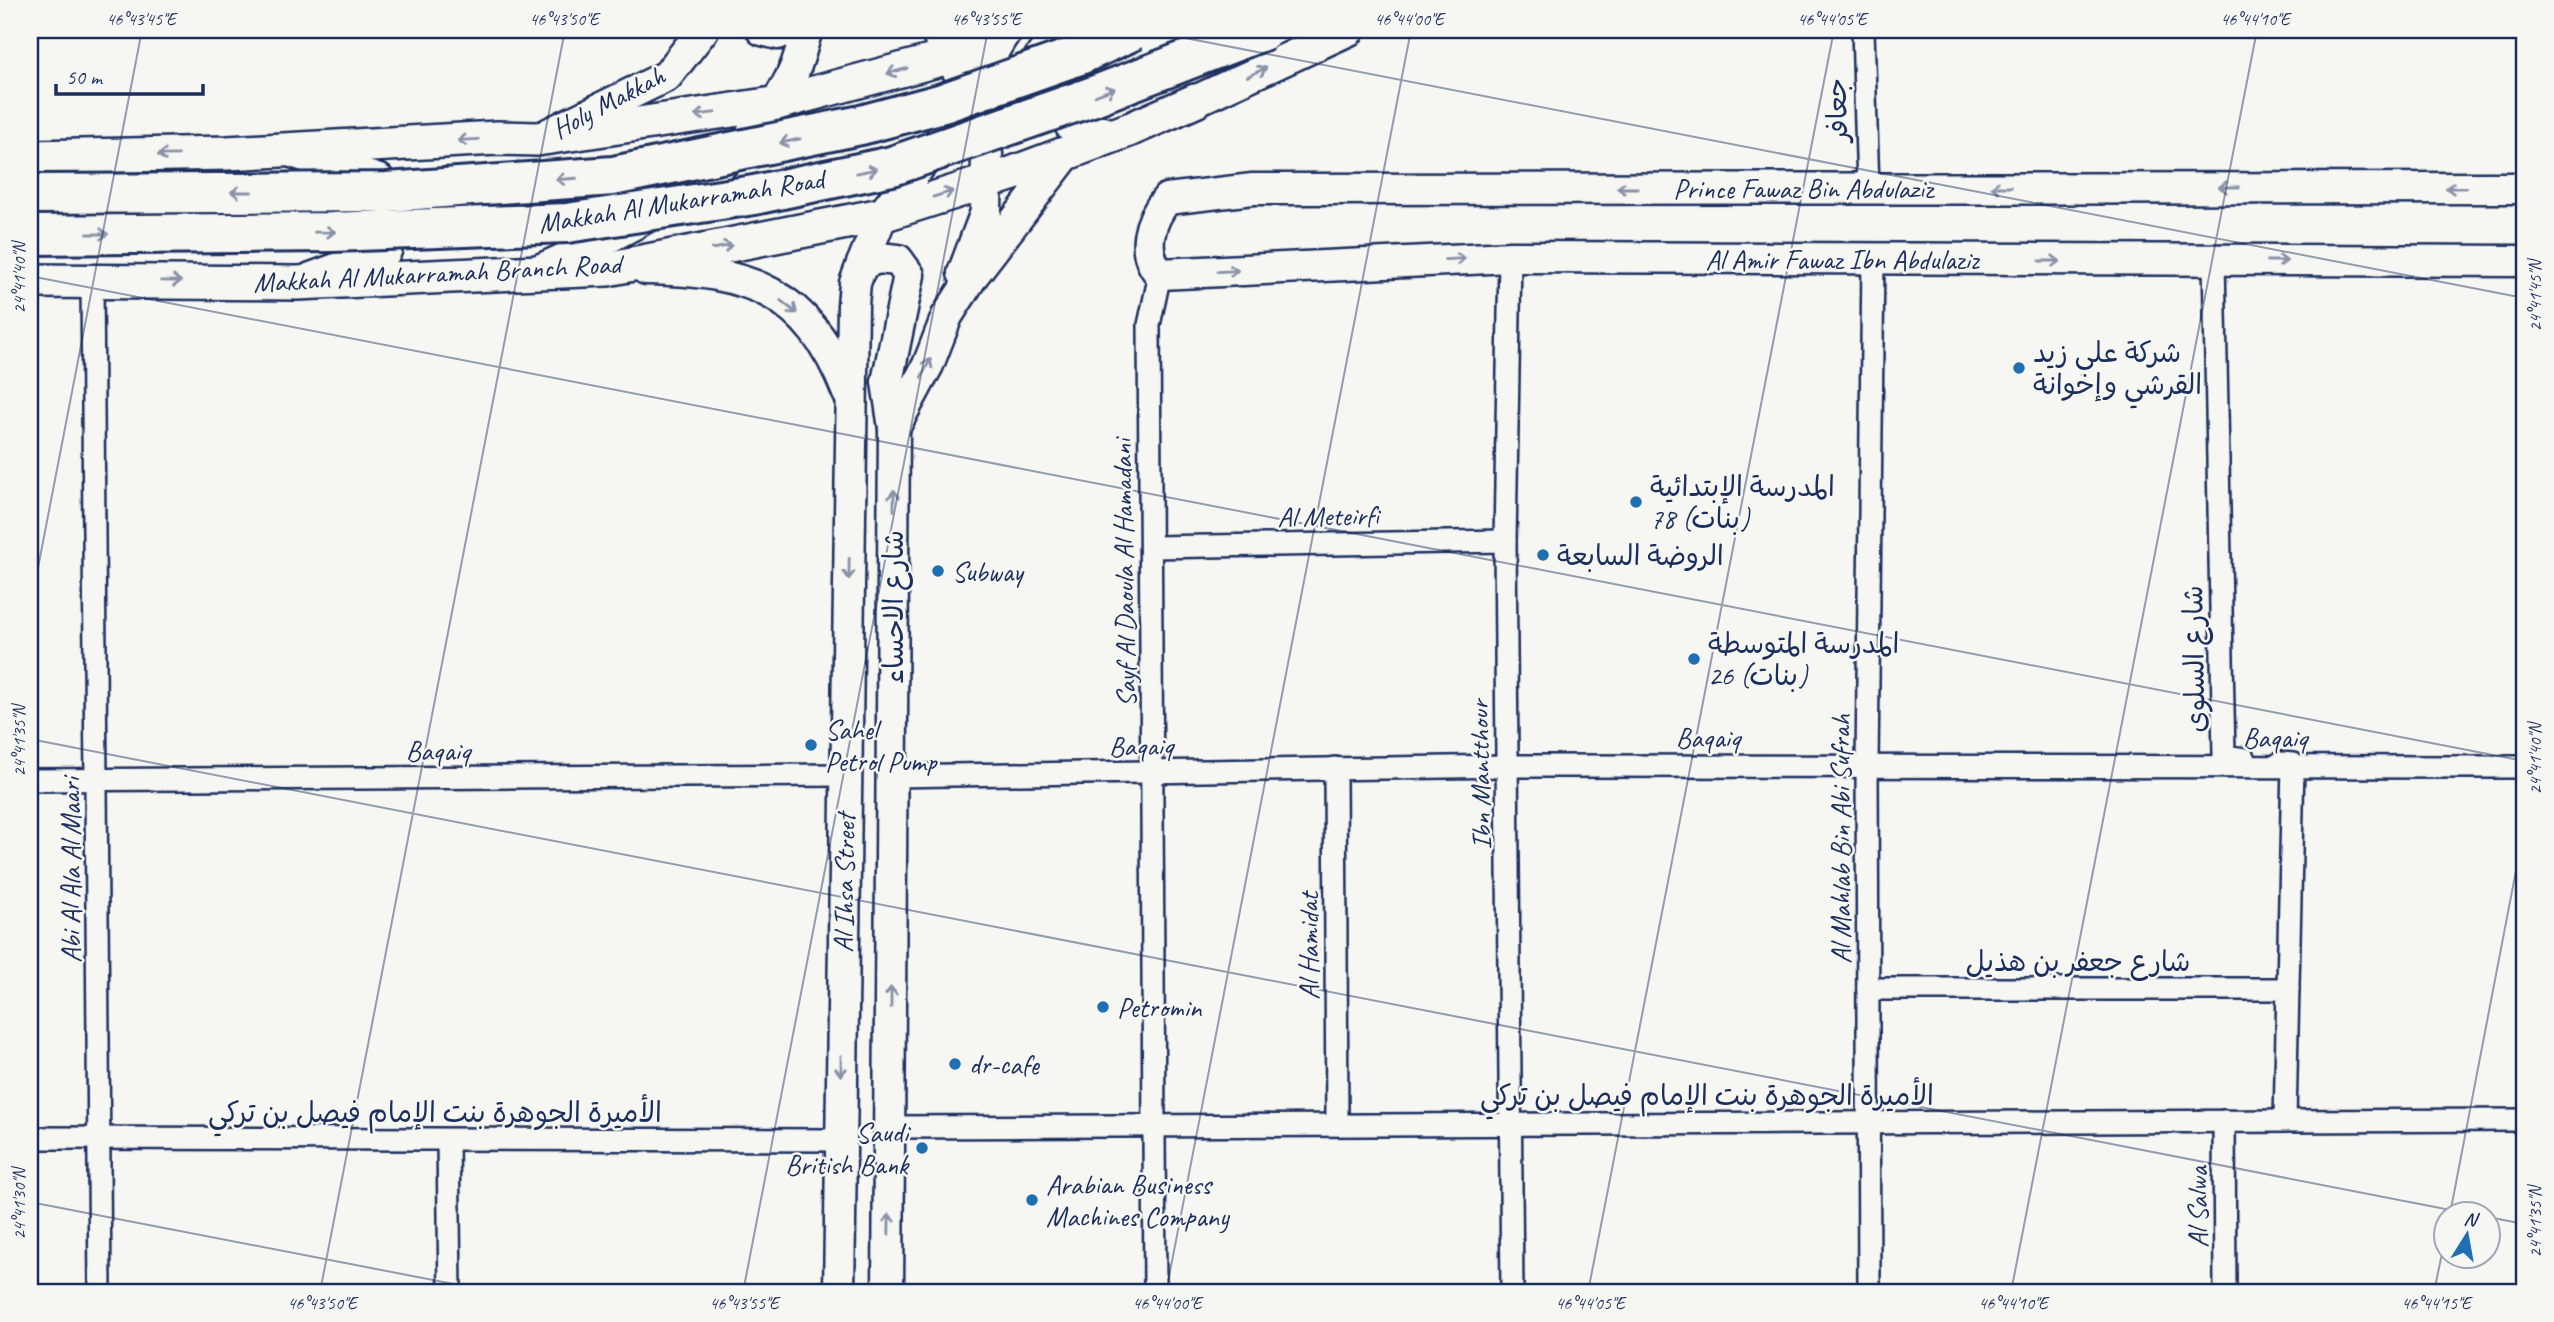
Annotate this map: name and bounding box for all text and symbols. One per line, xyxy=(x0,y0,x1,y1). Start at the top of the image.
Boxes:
text: 46°43'45"E xyxy=(106,8,178,30)
text: 46°43'50"E xyxy=(529,8,601,30)
text: 46°43'55"E xyxy=(951,8,1023,30)
text: 46°44'00"E xyxy=(1374,8,1446,30)
text: 46°44'05"E xyxy=(1797,8,1869,30)
text: 46°44'10"E xyxy=(2220,8,2292,30)
scale bar xyxy=(56,52,203,96)
street label: Holy Makkah xyxy=(546,57,672,146)
text: 50 m xyxy=(66,64,104,90)
one-way arrow xyxy=(886,65,909,78)
one-way arrow xyxy=(1246,65,1267,78)
street label: جعافر xyxy=(1818,77,1856,145)
one-way arrow xyxy=(1094,84,1116,97)
one-way arrow xyxy=(694,108,717,121)
one-way arrow xyxy=(458,134,480,147)
one-way arrow xyxy=(779,135,802,148)
one-way arrow xyxy=(156,148,179,161)
street label: Makkah Al Mukarramah Road xyxy=(536,161,830,241)
one-way arrow xyxy=(855,164,878,178)
street label: Prince Fawaz Bin Abdulaziz xyxy=(1673,171,1935,206)
one-way arrow xyxy=(555,173,578,186)
one-way arrow xyxy=(2217,180,2240,194)
one-way arrow xyxy=(1615,181,1638,195)
one-way arrow xyxy=(1990,181,2013,194)
one-way arrow xyxy=(2445,181,2468,195)
one-way arrow xyxy=(230,185,253,199)
one-way arrow xyxy=(932,187,954,200)
one-way arrow xyxy=(314,225,337,239)
one-way arrow xyxy=(86,227,109,241)
text: 24°41'40"N xyxy=(8,239,30,313)
one-way arrow xyxy=(710,239,733,253)
street label: Al Amir Fawaz Ibn Abdulaziz xyxy=(1706,242,1981,277)
street label: Makkah Al Mukarramah Branch Road xyxy=(252,246,626,300)
one-way arrow xyxy=(1443,253,1466,266)
one-way arrow xyxy=(2038,254,2061,268)
one-way arrow xyxy=(2266,254,2289,268)
text: 24°41'45"N xyxy=(2524,257,2546,331)
one-way arrow xyxy=(1216,264,1239,277)
one-way arrow xyxy=(160,274,183,288)
one-way arrow xyxy=(779,299,798,314)
place label: شركة علي زيد القرشي وإخوانة xyxy=(2033,335,2202,409)
one-way arrow xyxy=(920,358,933,379)
marker: شركة علي زيد القرشي وإخوانة xyxy=(2011,360,2027,376)
street label: Sayf Al Daoula Al Hamadani xyxy=(1104,435,1144,707)
place label: المدرسة الإبتدائية 78 (بنات) xyxy=(1650,469,1835,536)
one-way arrow xyxy=(887,488,901,511)
marker: المدرسة الإبتدائية 78 (بنات) xyxy=(1628,494,1644,510)
street label: Al Meteirfi xyxy=(1277,498,1382,534)
street label: شارع الاحساء xyxy=(876,530,913,684)
place label: الروضة السابعة xyxy=(1557,538,1724,573)
marker: الروضة السابعة xyxy=(1535,547,1551,563)
place label: Subway xyxy=(952,554,1025,589)
one-way arrow xyxy=(842,558,856,581)
marker: Subway xyxy=(930,563,946,579)
street label: شارع السلوى xyxy=(2175,585,2215,733)
place label: المدرسة المتوسطة 26 (بنات) xyxy=(1708,626,1899,693)
marker: المدرسة المتوسطة 26 (بنات) xyxy=(1686,651,1702,667)
street label: Ibn Mantthour xyxy=(1461,697,1499,850)
text: 24°41'35"N xyxy=(8,702,30,776)
place label: Sahel Petrol Pump xyxy=(825,712,938,779)
street label: Al Mahlab Bin Abi Sufrah xyxy=(1823,714,1858,964)
street label: Baqaiq xyxy=(1676,720,1743,755)
street label: Baqaiq xyxy=(2243,720,2310,755)
text: 24°41'40"N xyxy=(2524,720,2546,794)
street label: Baqaiq xyxy=(1109,728,1176,764)
street label: Baqaiq xyxy=(406,733,473,768)
marker: Sahel Petrol Pump xyxy=(803,737,819,753)
street label: Abi Al Ala Al Maari xyxy=(53,774,88,963)
street label: Al Ihsa Street xyxy=(825,809,863,953)
street label: Al Hamidat xyxy=(1291,889,1326,1000)
street label: شارع جعفر بن هذيل xyxy=(1966,944,2190,981)
one-way arrow xyxy=(884,985,898,1008)
place label: Petromin xyxy=(1117,990,1203,1025)
marker: Petromin xyxy=(1095,999,1111,1015)
place label: dr-cafe xyxy=(969,1047,1041,1082)
one-way arrow xyxy=(835,1055,848,1078)
marker: dr-cafe xyxy=(947,1056,963,1072)
street label: الأميرة الجوهرة بنت الإمام فيصل بن تركي xyxy=(1480,1077,1934,1120)
street label: الأميرة الجوهرة بنت الإمام فيصل بن تركي xyxy=(208,1094,662,1137)
place label: Saudi British Bank xyxy=(785,1115,912,1182)
marker: Saudi British Bank xyxy=(914,1140,930,1156)
street label: Al Salwa xyxy=(2180,1164,2215,1248)
text: 24°41'30"N xyxy=(8,1165,30,1239)
place label: Arabian Business Machines Company xyxy=(1046,1167,1231,1234)
text: 24°41'35"N xyxy=(2524,1183,2546,1257)
marker: Arabian Business Machines Company xyxy=(1024,1192,1040,1208)
north arrow xyxy=(2432,1200,2502,1270)
text: N xyxy=(2462,1206,2481,1233)
one-way arrow xyxy=(882,1213,896,1236)
text: 46°43'50"E xyxy=(287,1292,359,1314)
text: 46°43'55"E xyxy=(709,1292,781,1314)
text: 46°44'00"E xyxy=(1132,1292,1204,1314)
text: 46°44'05"E xyxy=(1555,1292,1627,1314)
text: 46°44'10"E xyxy=(1978,1292,2050,1314)
text: 46°44'15"E xyxy=(2401,1292,2473,1314)

